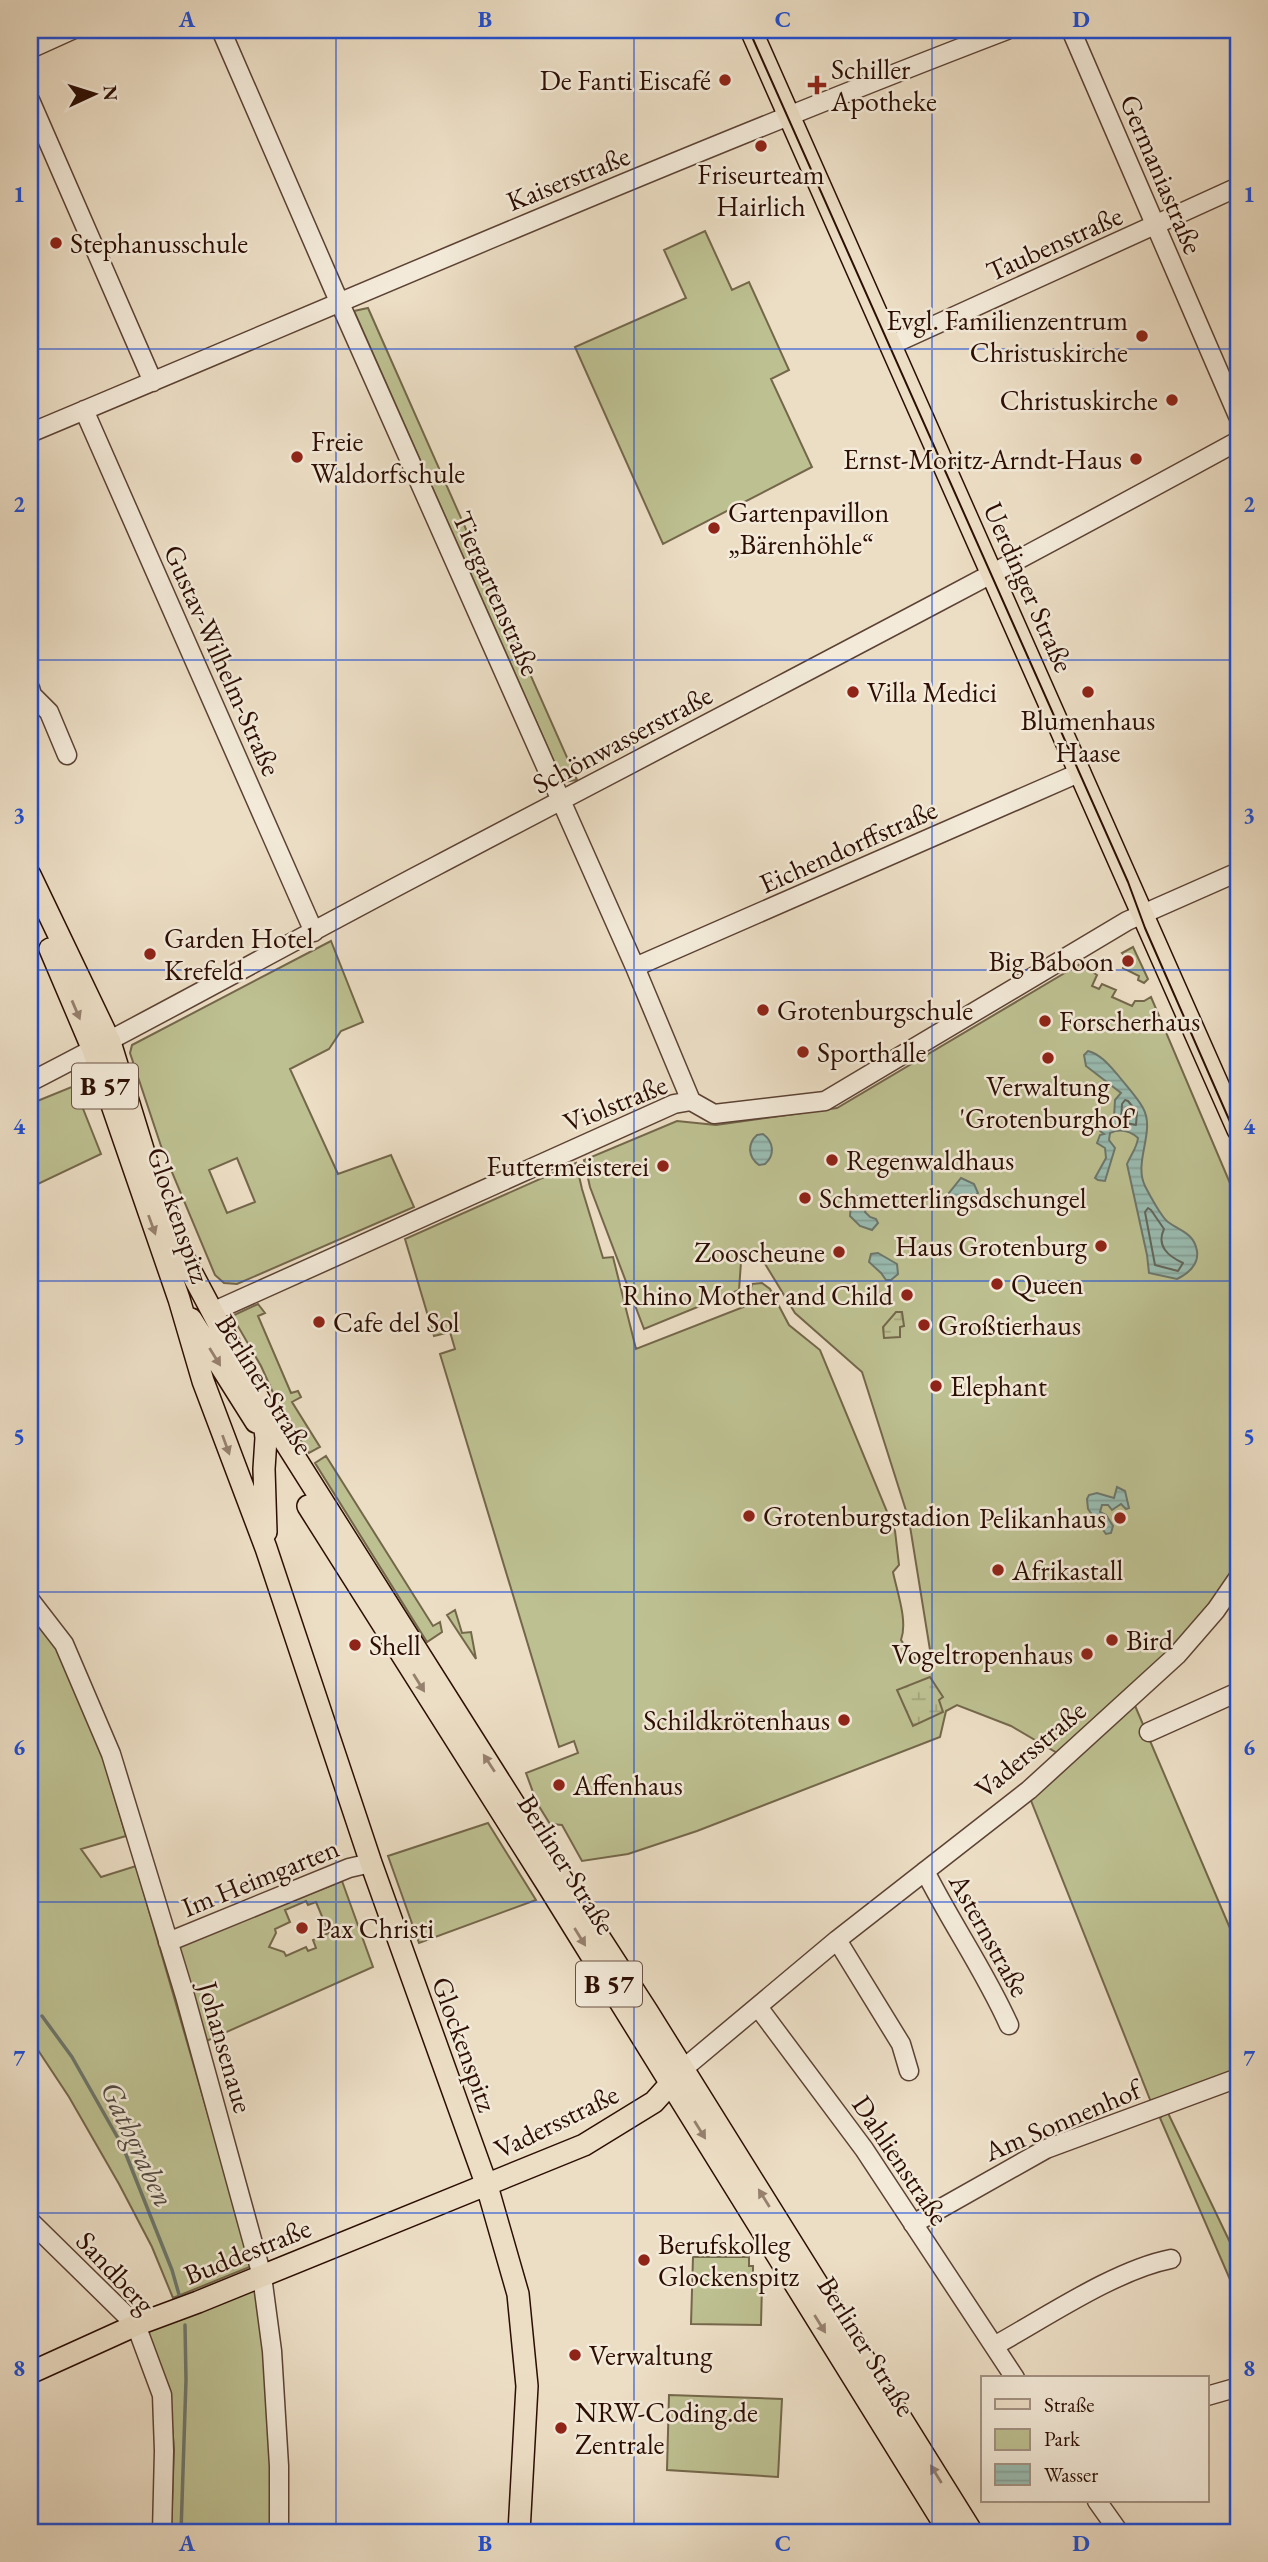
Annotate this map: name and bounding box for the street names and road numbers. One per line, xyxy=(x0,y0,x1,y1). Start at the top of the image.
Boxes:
street label: Germaniastraße xyxy=(1112,89,1212,259)
street label: Kaiserstraße xyxy=(501,137,635,219)
street label: Taubenstraße xyxy=(980,197,1128,289)
street label: Uerdinger Straße xyxy=(976,496,1083,678)
street label: Tiergartenstraße xyxy=(445,505,549,681)
street label: Gustav-Wilhelm-Straße xyxy=(156,539,290,781)
street label: Schönwasserstraße xyxy=(526,676,718,801)
street label: Eichendorffstraße xyxy=(753,791,943,901)
road number: B 57 xyxy=(72,1064,138,1108)
street label: Violstraße xyxy=(558,1066,672,1140)
street label: Glockenspitz xyxy=(139,1142,219,1288)
street label: Berliner Straße xyxy=(208,1307,322,1461)
street label: Vadersstraße xyxy=(967,1692,1093,1806)
street label: Berliner Straße xyxy=(510,1787,624,1941)
street label: Im Heimgarten xyxy=(176,1829,344,1925)
street label: Asternstraße xyxy=(941,1866,1039,2003)
road number: B 57 xyxy=(576,1962,642,2007)
street label: Glockenspitz xyxy=(424,1972,506,2117)
street label: Johansenaue xyxy=(190,1975,262,2117)
street label: Am Sonnenhof xyxy=(978,2070,1148,2169)
street label: Vadersstraße xyxy=(488,2075,624,2167)
street label: Dahlienstraße xyxy=(844,2088,958,2232)
street label: Buddestraße xyxy=(178,2209,316,2293)
street label: Sandberg xyxy=(69,2223,164,2321)
street label: Berliner Straße xyxy=(810,2269,924,2423)

